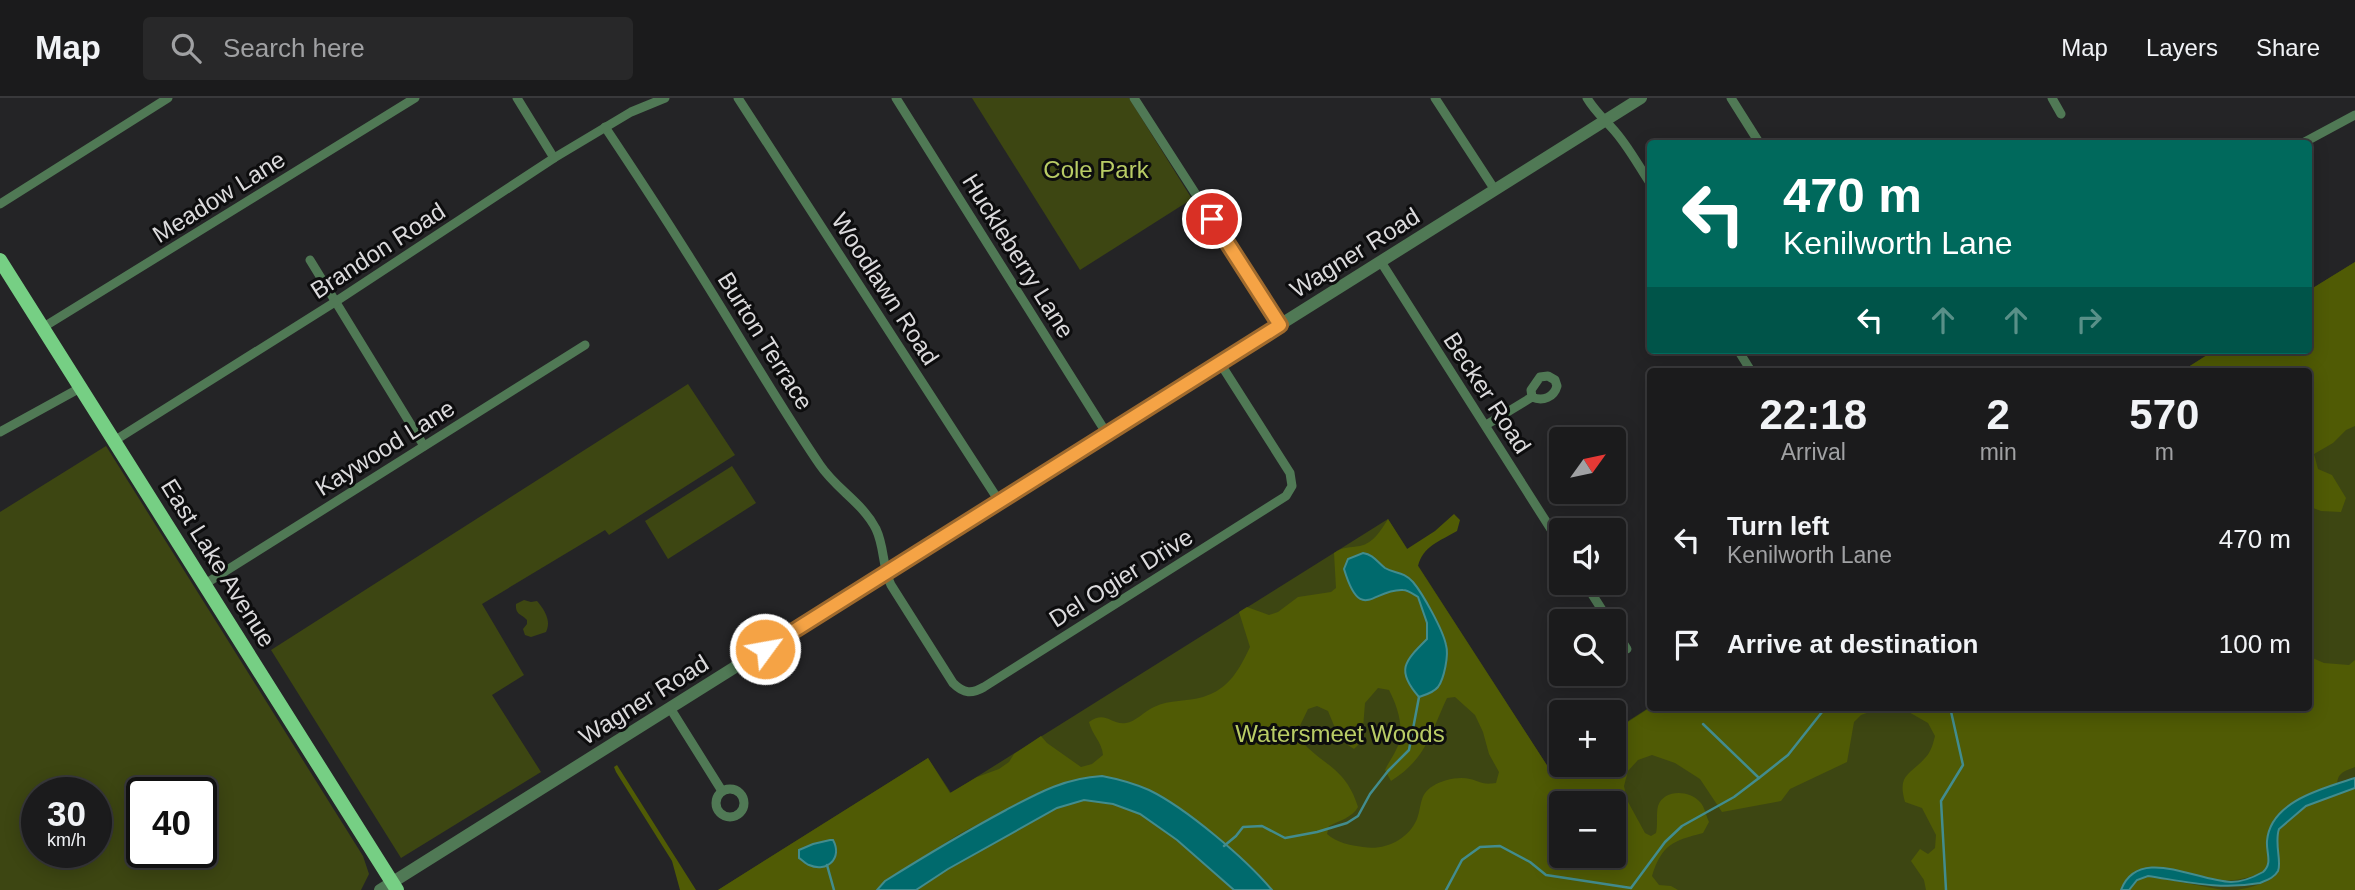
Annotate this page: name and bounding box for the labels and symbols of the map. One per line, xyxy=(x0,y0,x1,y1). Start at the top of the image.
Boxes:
street label: Meadow Lane xyxy=(148,145,290,248)
park label: Cole Park xyxy=(1043,156,1150,183)
street label: Huckleberry Lane xyxy=(957,169,1080,343)
pin xyxy=(1182,189,1242,249)
street label: Brandon Road xyxy=(305,197,450,304)
street label: Wagner Road xyxy=(1285,202,1424,303)
street label: Woodlawn Road xyxy=(826,208,945,370)
street label: Burton Terrace xyxy=(712,267,818,414)
street label: Becker Road xyxy=(1438,327,1537,458)
street label: Kaywood Lane xyxy=(310,394,459,501)
north arrow xyxy=(1549,427,1626,504)
street label: East Lake Avenue xyxy=(156,474,281,652)
street label: Del Ogier Drive xyxy=(1044,523,1197,632)
position arrow xyxy=(728,612,802,686)
street label: Wagner Road xyxy=(574,649,713,750)
park label: Watersmeet Woods xyxy=(1235,720,1445,747)
speed limit sign: 40 xyxy=(126,777,217,868)

